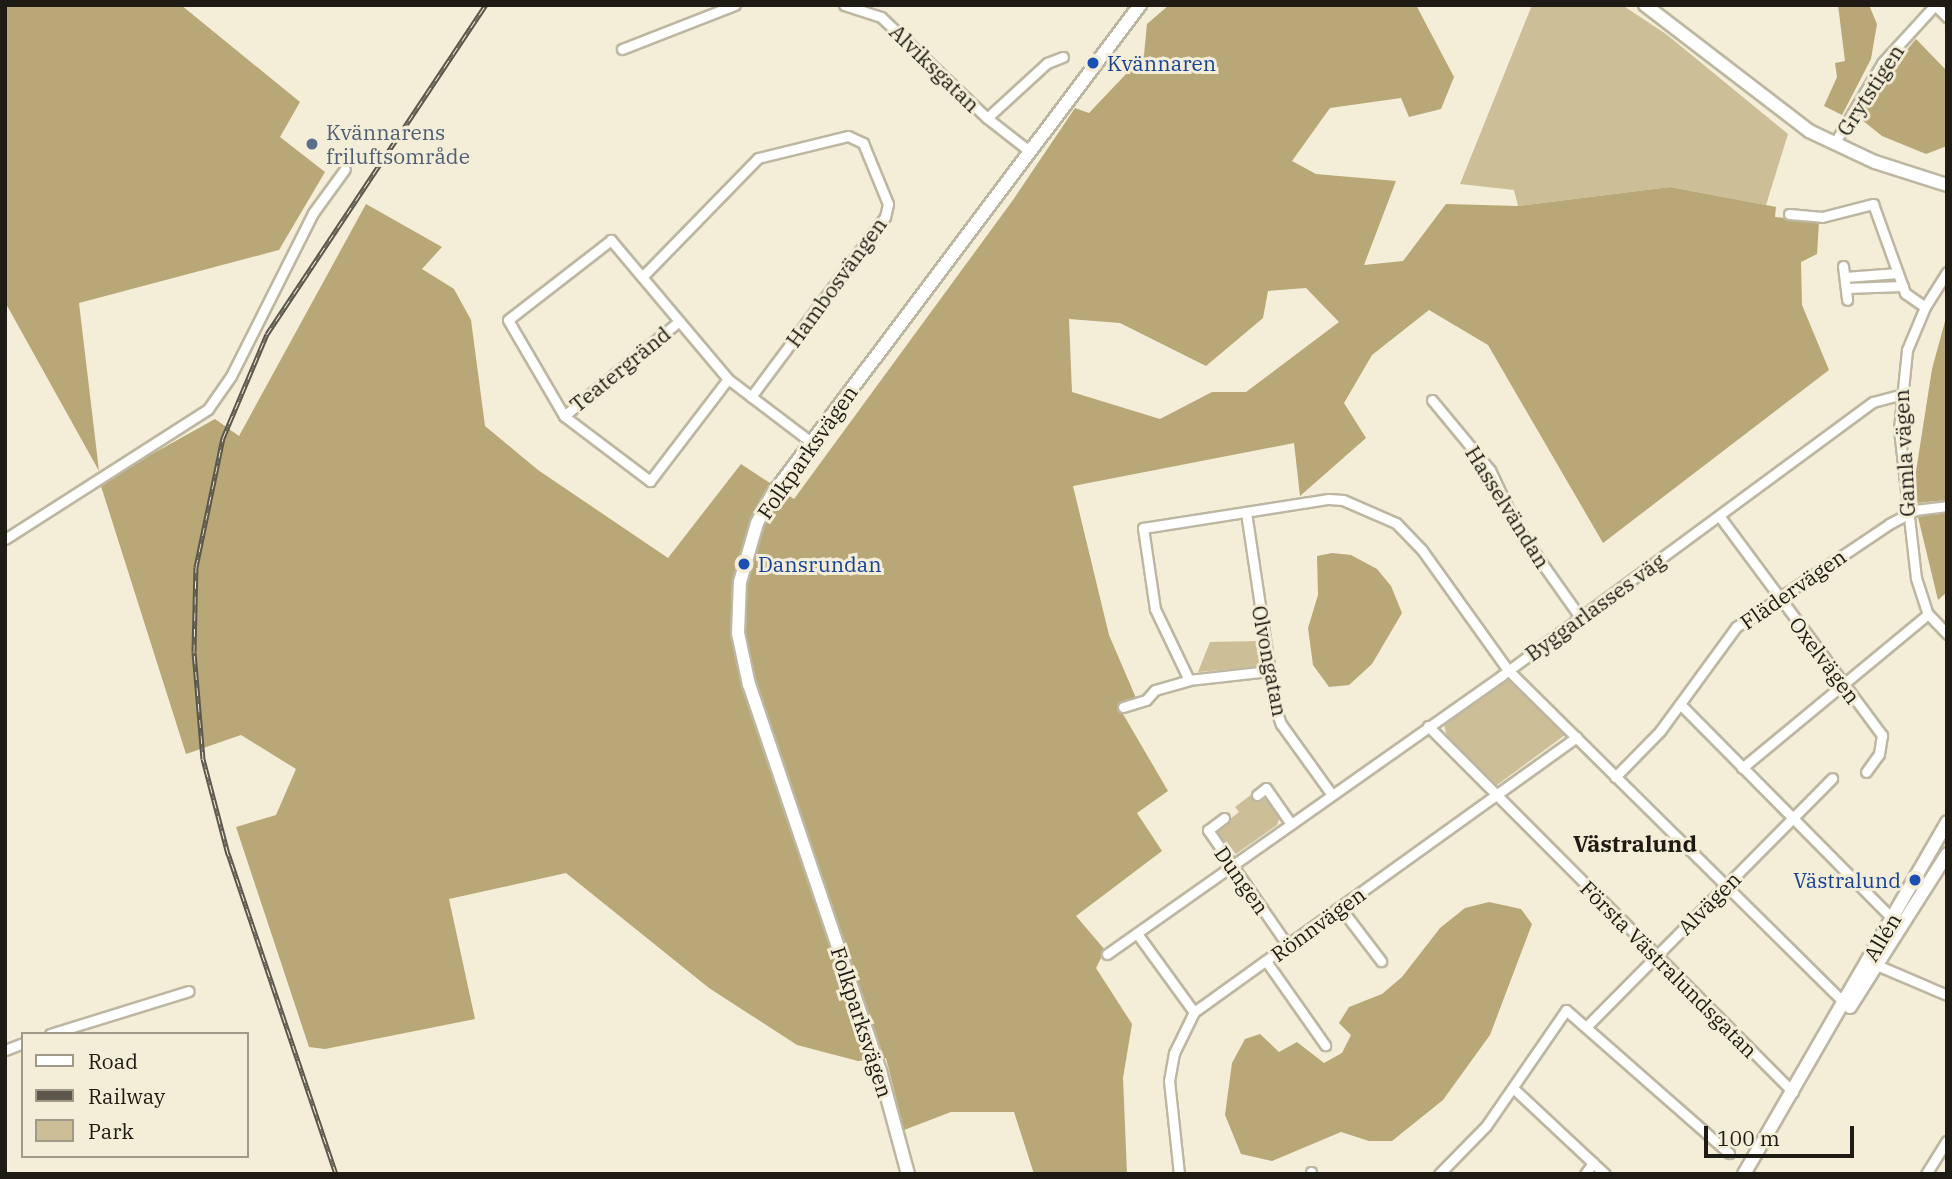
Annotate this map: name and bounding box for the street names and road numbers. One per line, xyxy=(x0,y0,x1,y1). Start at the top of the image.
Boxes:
street label: Alviksgatan xyxy=(885,19,985,117)
street label: Grytstigen xyxy=(1831,40,1909,140)
street label: Hambosvängen xyxy=(780,212,892,352)
street label: Teatergränd xyxy=(565,321,675,417)
street label: Folkparksvägen xyxy=(752,380,862,524)
street label: Gamla vägen xyxy=(1888,389,1920,517)
street label: Hasselvändan xyxy=(1460,441,1556,573)
street label: Flädervägen xyxy=(1735,543,1851,635)
street label: Byggarlasses väg xyxy=(1520,548,1670,666)
street label: Olvongatan xyxy=(1247,603,1293,719)
street label: Oxelvägen xyxy=(1784,612,1866,708)
street label: Dungen xyxy=(1210,841,1274,919)
street label: Alvägen xyxy=(1672,866,1746,940)
street label: Första Västralundsgatan xyxy=(1575,875,1763,1063)
street label: Rönnvägen xyxy=(1266,881,1370,967)
street label: Allén xyxy=(1858,908,1906,966)
street label: Folkparksvägen xyxy=(826,943,898,1101)

